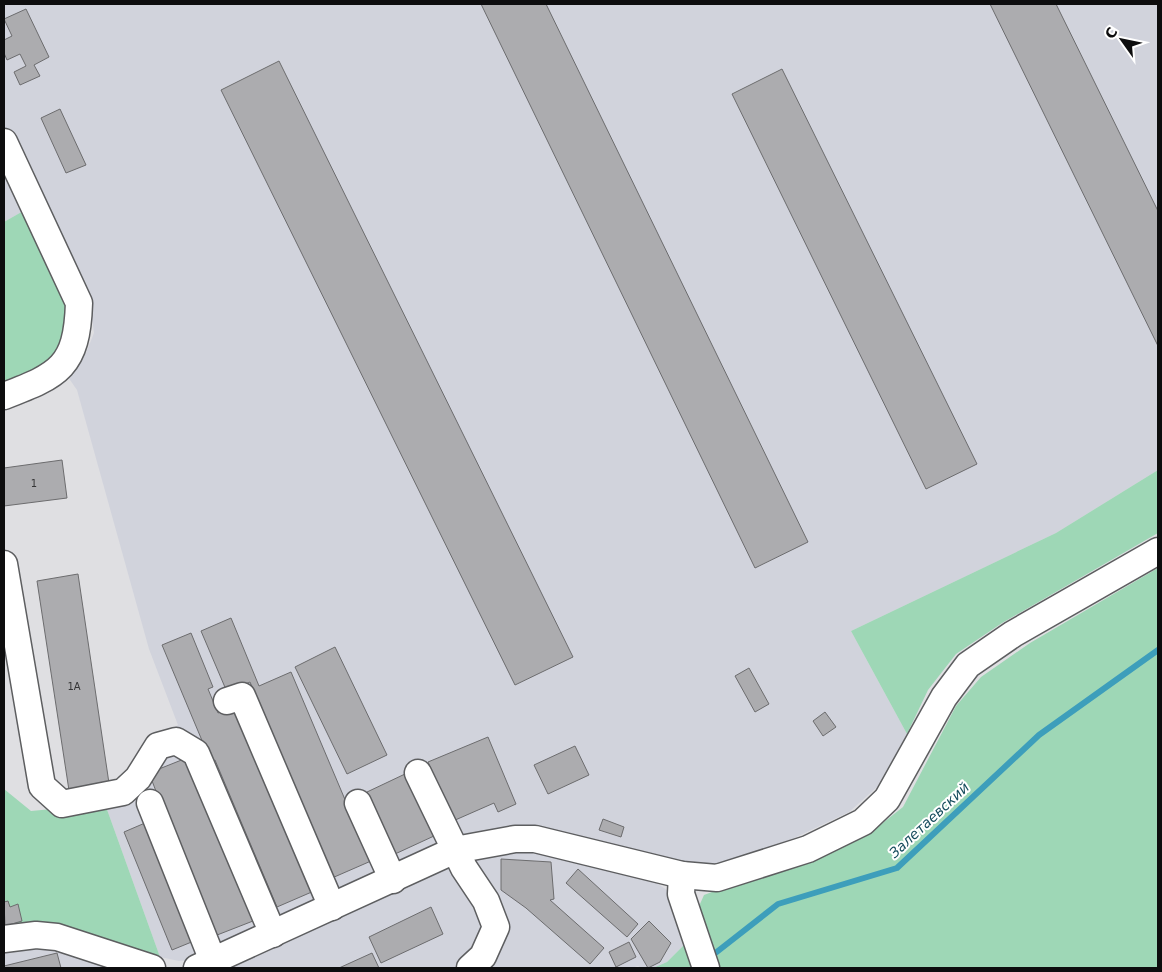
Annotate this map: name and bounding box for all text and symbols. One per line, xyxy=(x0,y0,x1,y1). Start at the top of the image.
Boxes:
north arrow xyxy=(1097,15,1147,65)
text: С xyxy=(1102,24,1121,42)
house number: 1 xyxy=(31,478,37,489)
house number: 1А xyxy=(67,681,81,692)
water label: Залетаевский xyxy=(886,779,972,861)

